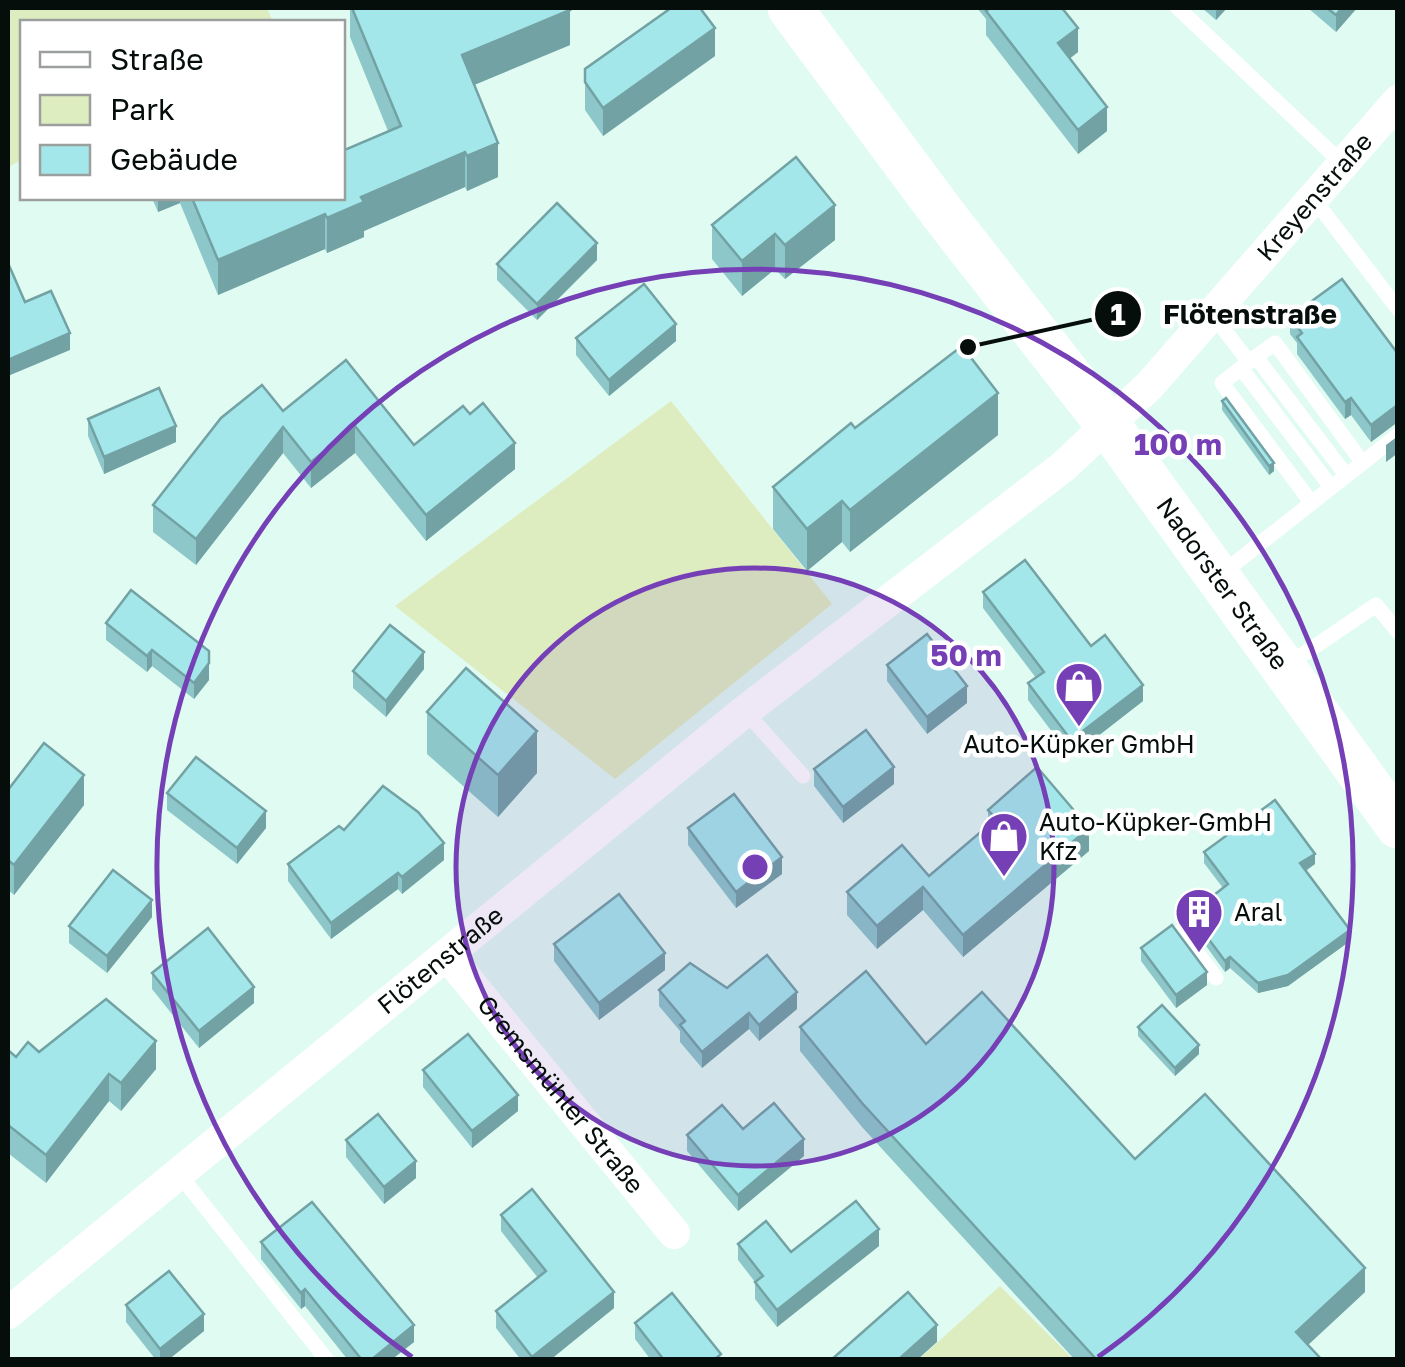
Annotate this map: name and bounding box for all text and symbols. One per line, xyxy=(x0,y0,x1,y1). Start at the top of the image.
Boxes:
legend xyxy=(20,20,345,200)
text: Straße xyxy=(110,41,204,77)
text: Park xyxy=(110,91,175,127)
street label: Kreyenstraße xyxy=(1250,126,1378,267)
text: Gebäude xyxy=(110,141,238,177)
callout: Flötenstraße xyxy=(1093,285,1357,343)
text: 1 xyxy=(1110,296,1126,332)
text: Flötenstraße xyxy=(1163,297,1337,330)
text: 100 m xyxy=(1134,426,1222,462)
street label: Nadorster Straße xyxy=(1150,491,1296,675)
text: 50 m xyxy=(930,637,1002,673)
shop icon: Auto-Küpker GmbH xyxy=(1053,660,1105,728)
place label: Auto-Küpker GmbH xyxy=(963,728,1195,759)
place label: Auto-Küpker-GmbH Kfz xyxy=(1039,806,1272,866)
shop icon: Auto-Küpker-GmbH Kfz xyxy=(978,810,1030,878)
centre of rings xyxy=(737,849,773,885)
building icon: Aral xyxy=(1173,886,1225,954)
place label: Aral xyxy=(1234,896,1282,927)
street label: Flötenstraße xyxy=(371,899,509,1020)
street label: Gremsmühler Straße xyxy=(471,989,651,1199)

